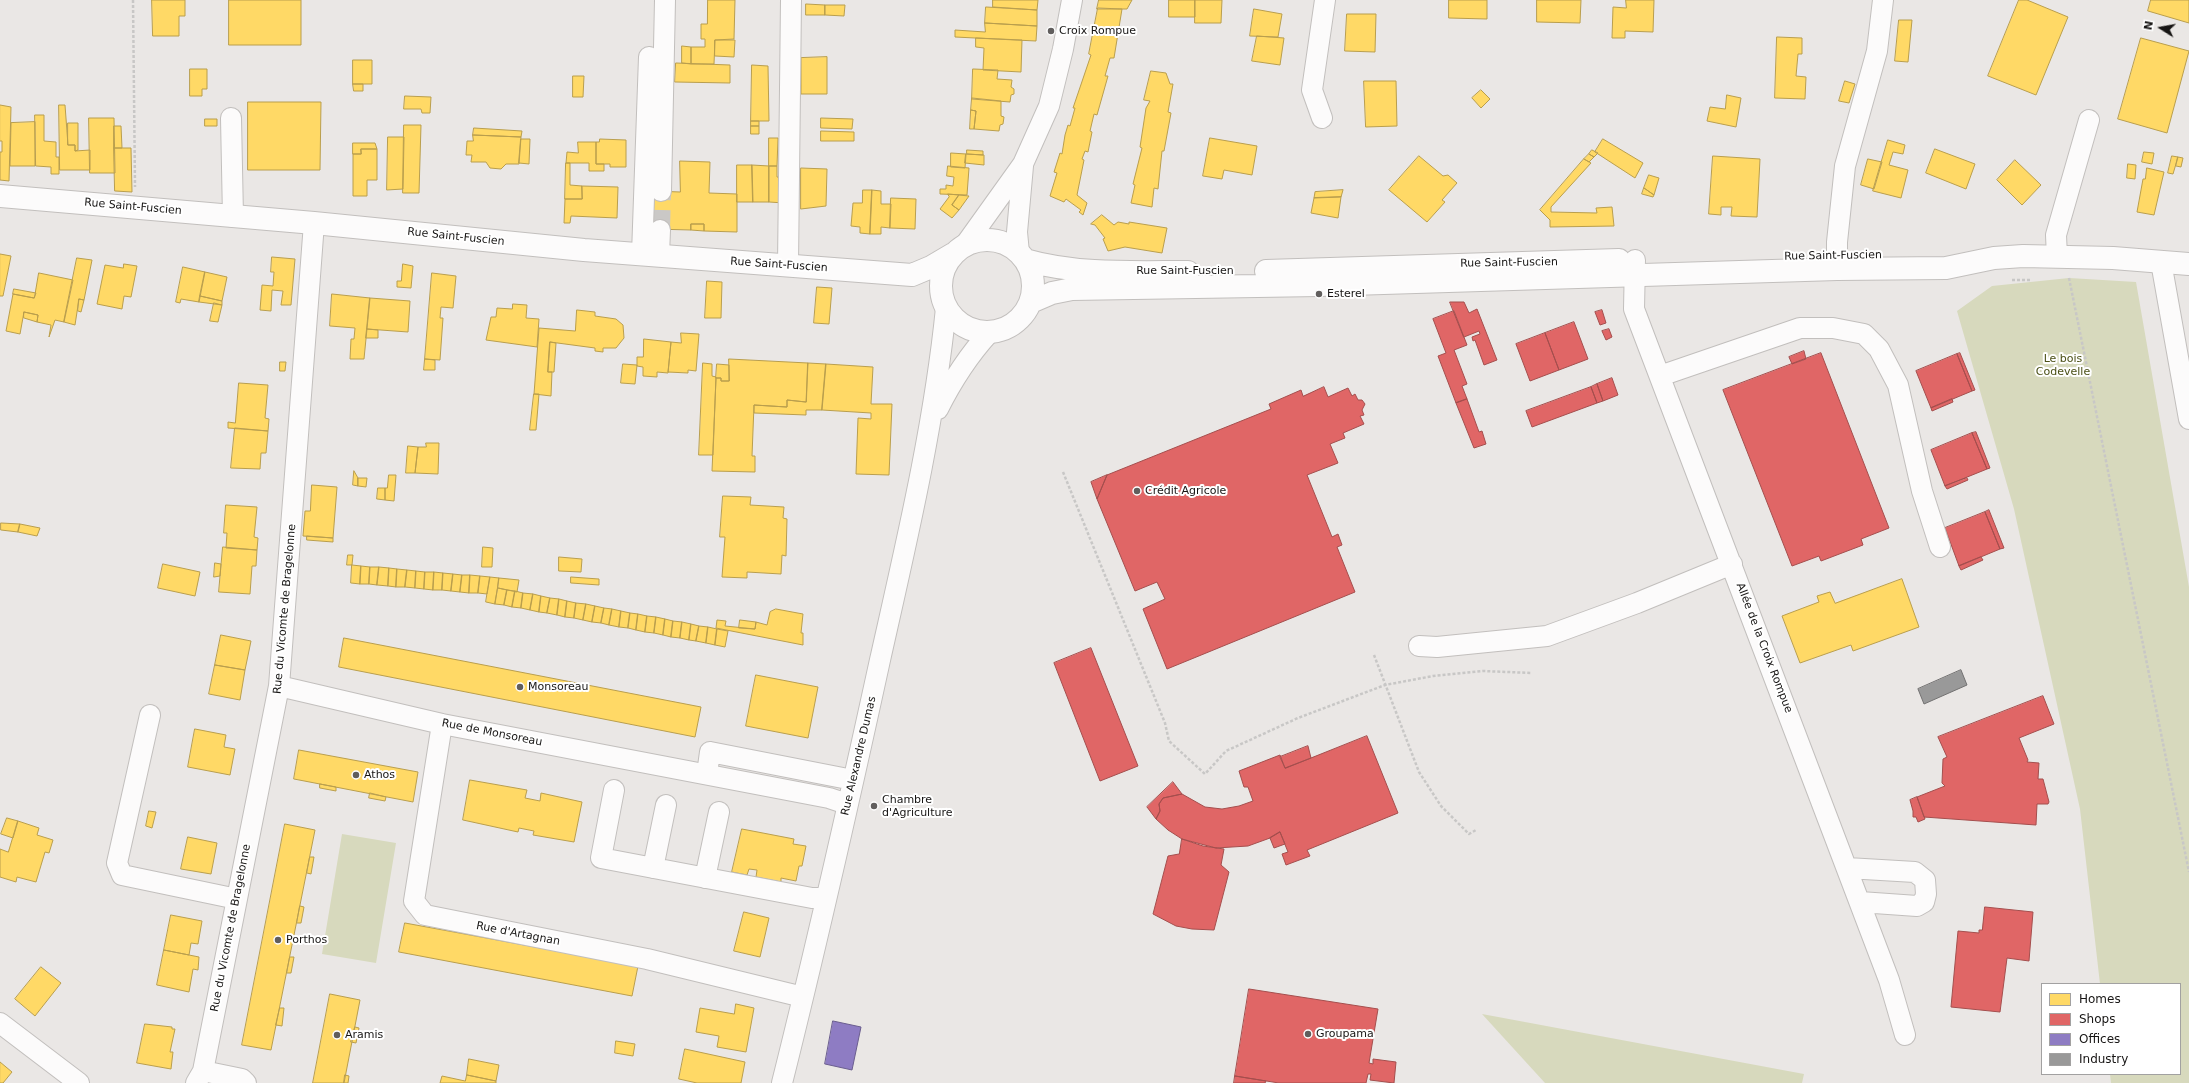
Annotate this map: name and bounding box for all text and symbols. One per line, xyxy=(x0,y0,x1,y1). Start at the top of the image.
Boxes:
north arrow xyxy=(2141,8,2181,48)
text: N xyxy=(2141,20,2156,31)
place label: Croix Rompue xyxy=(1059,24,1136,38)
marker: Croix Rompue xyxy=(1046,26,1056,36)
street label: Rue Saint-Fuscien xyxy=(84,196,182,218)
street label: Rue Saint-Fuscien xyxy=(407,225,505,249)
street label: Rue Saint-Fuscien xyxy=(1784,249,1882,263)
street label: Rue Saint-Fuscien xyxy=(730,255,828,275)
street label: Rue Saint-Fuscien xyxy=(1460,256,1558,270)
street label: Rue Saint-Fuscien xyxy=(1136,264,1234,278)
place label: Esterel xyxy=(1327,287,1365,301)
marker: Esterel xyxy=(1314,289,1324,299)
park label: Le bois Codevelle xyxy=(2036,352,2090,378)
place label: Crédit Agricole xyxy=(1145,484,1226,498)
marker: Crédit Agricole xyxy=(1132,486,1142,496)
street label: Rue du Vicomte de Bragelonne xyxy=(271,523,299,695)
street label: Allée de la Croix Rompue xyxy=(1733,581,1795,715)
place label: Monsoreau xyxy=(528,680,588,694)
marker: Monsoreau xyxy=(515,682,525,692)
street label: Rue Alexandre Dumas xyxy=(839,695,879,817)
street label: Rue de Monsoreau xyxy=(441,717,543,749)
place label: Athos xyxy=(364,768,395,782)
marker: Athos xyxy=(351,770,361,780)
place label: Chambre d'Agriculture xyxy=(882,793,953,819)
marker: Chambre d'Agriculture xyxy=(869,801,879,811)
street label: Rue du Vicomte de Bragelonne xyxy=(208,843,254,1013)
street label: Rue d'Artagnan xyxy=(475,919,561,949)
place label: Porthos xyxy=(286,933,327,947)
marker: Porthos xyxy=(273,935,283,945)
legend xyxy=(2041,983,2181,1075)
text: Homes xyxy=(2079,992,2121,1006)
text: Shops xyxy=(2079,1012,2115,1026)
place label: Groupama xyxy=(1316,1027,1374,1041)
place label: Aramis xyxy=(345,1028,383,1042)
marker: Groupama xyxy=(1303,1029,1313,1039)
marker: Aramis xyxy=(332,1030,342,1040)
text: Offices xyxy=(2079,1032,2120,1046)
text: Industry xyxy=(2079,1052,2128,1066)

